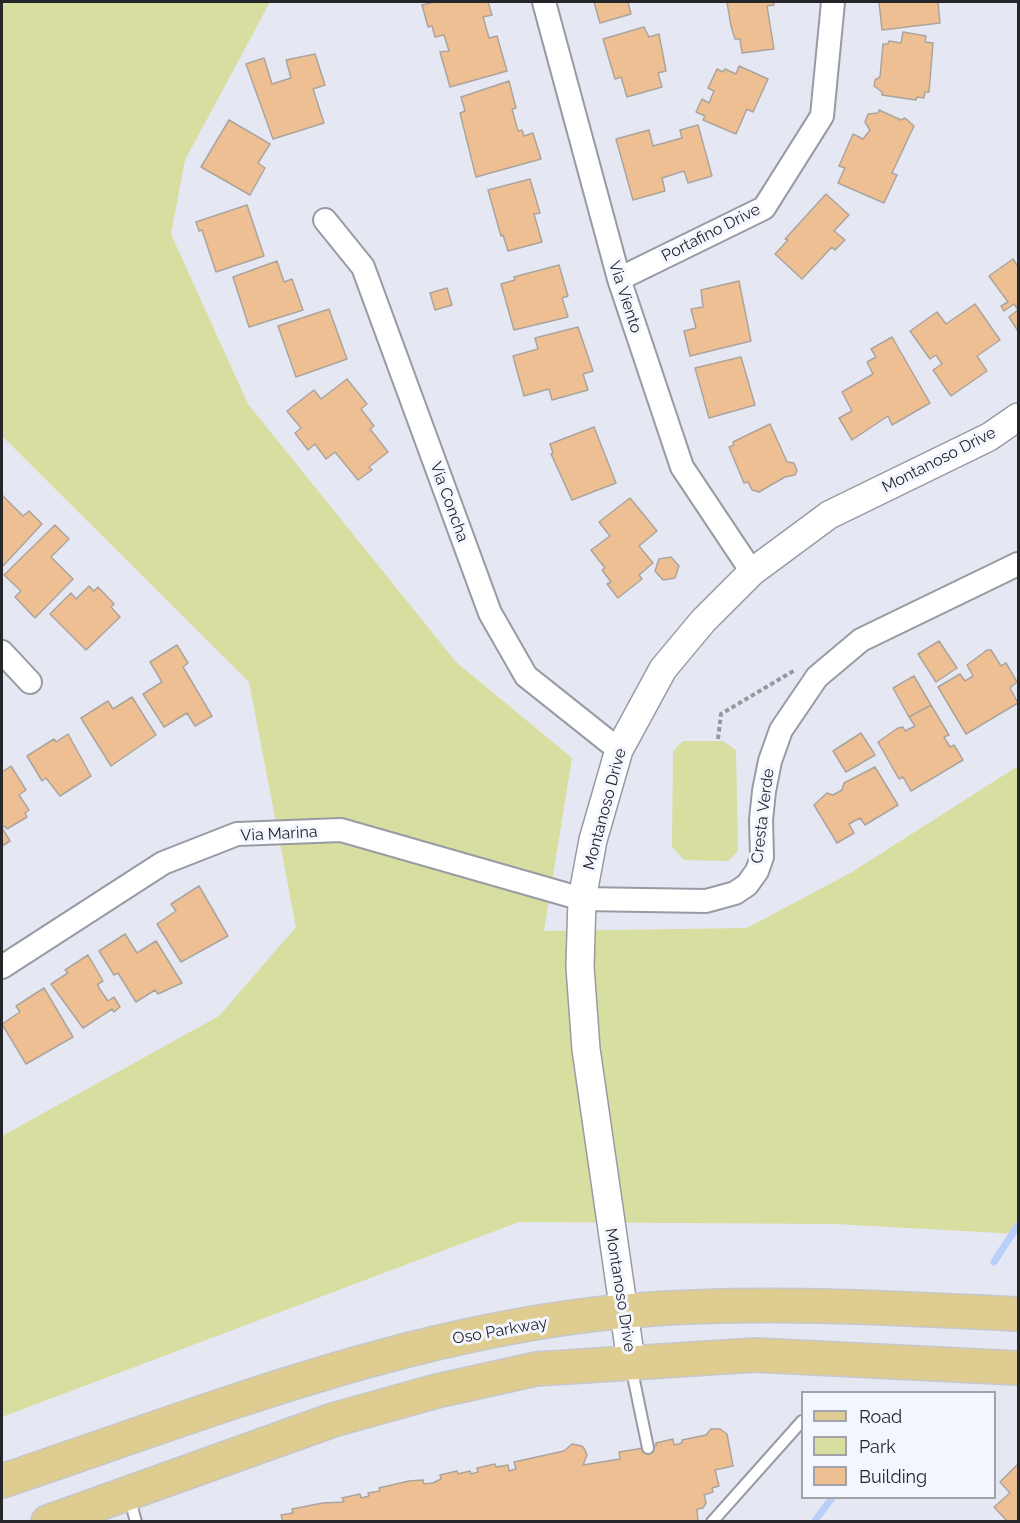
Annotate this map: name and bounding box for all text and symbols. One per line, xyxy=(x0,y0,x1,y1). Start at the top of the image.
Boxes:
street label: Portafino Drive xyxy=(658,200,764,266)
street label: Via Viento xyxy=(604,258,646,336)
street label: Montanoso Drive xyxy=(879,423,999,497)
street label: Via Concha xyxy=(426,459,472,545)
street label: Montanoso Drive xyxy=(580,746,630,872)
street label: Cresta Verde xyxy=(748,767,778,865)
street label: Via Marina xyxy=(240,822,318,846)
street label: Montanoso Drive xyxy=(601,1227,639,1353)
street label: Oso Parkway xyxy=(451,1313,549,1349)
legend xyxy=(801,1391,996,1499)
text: Road xyxy=(859,1406,902,1427)
text: Park xyxy=(859,1436,896,1457)
text: Building xyxy=(859,1466,927,1487)

